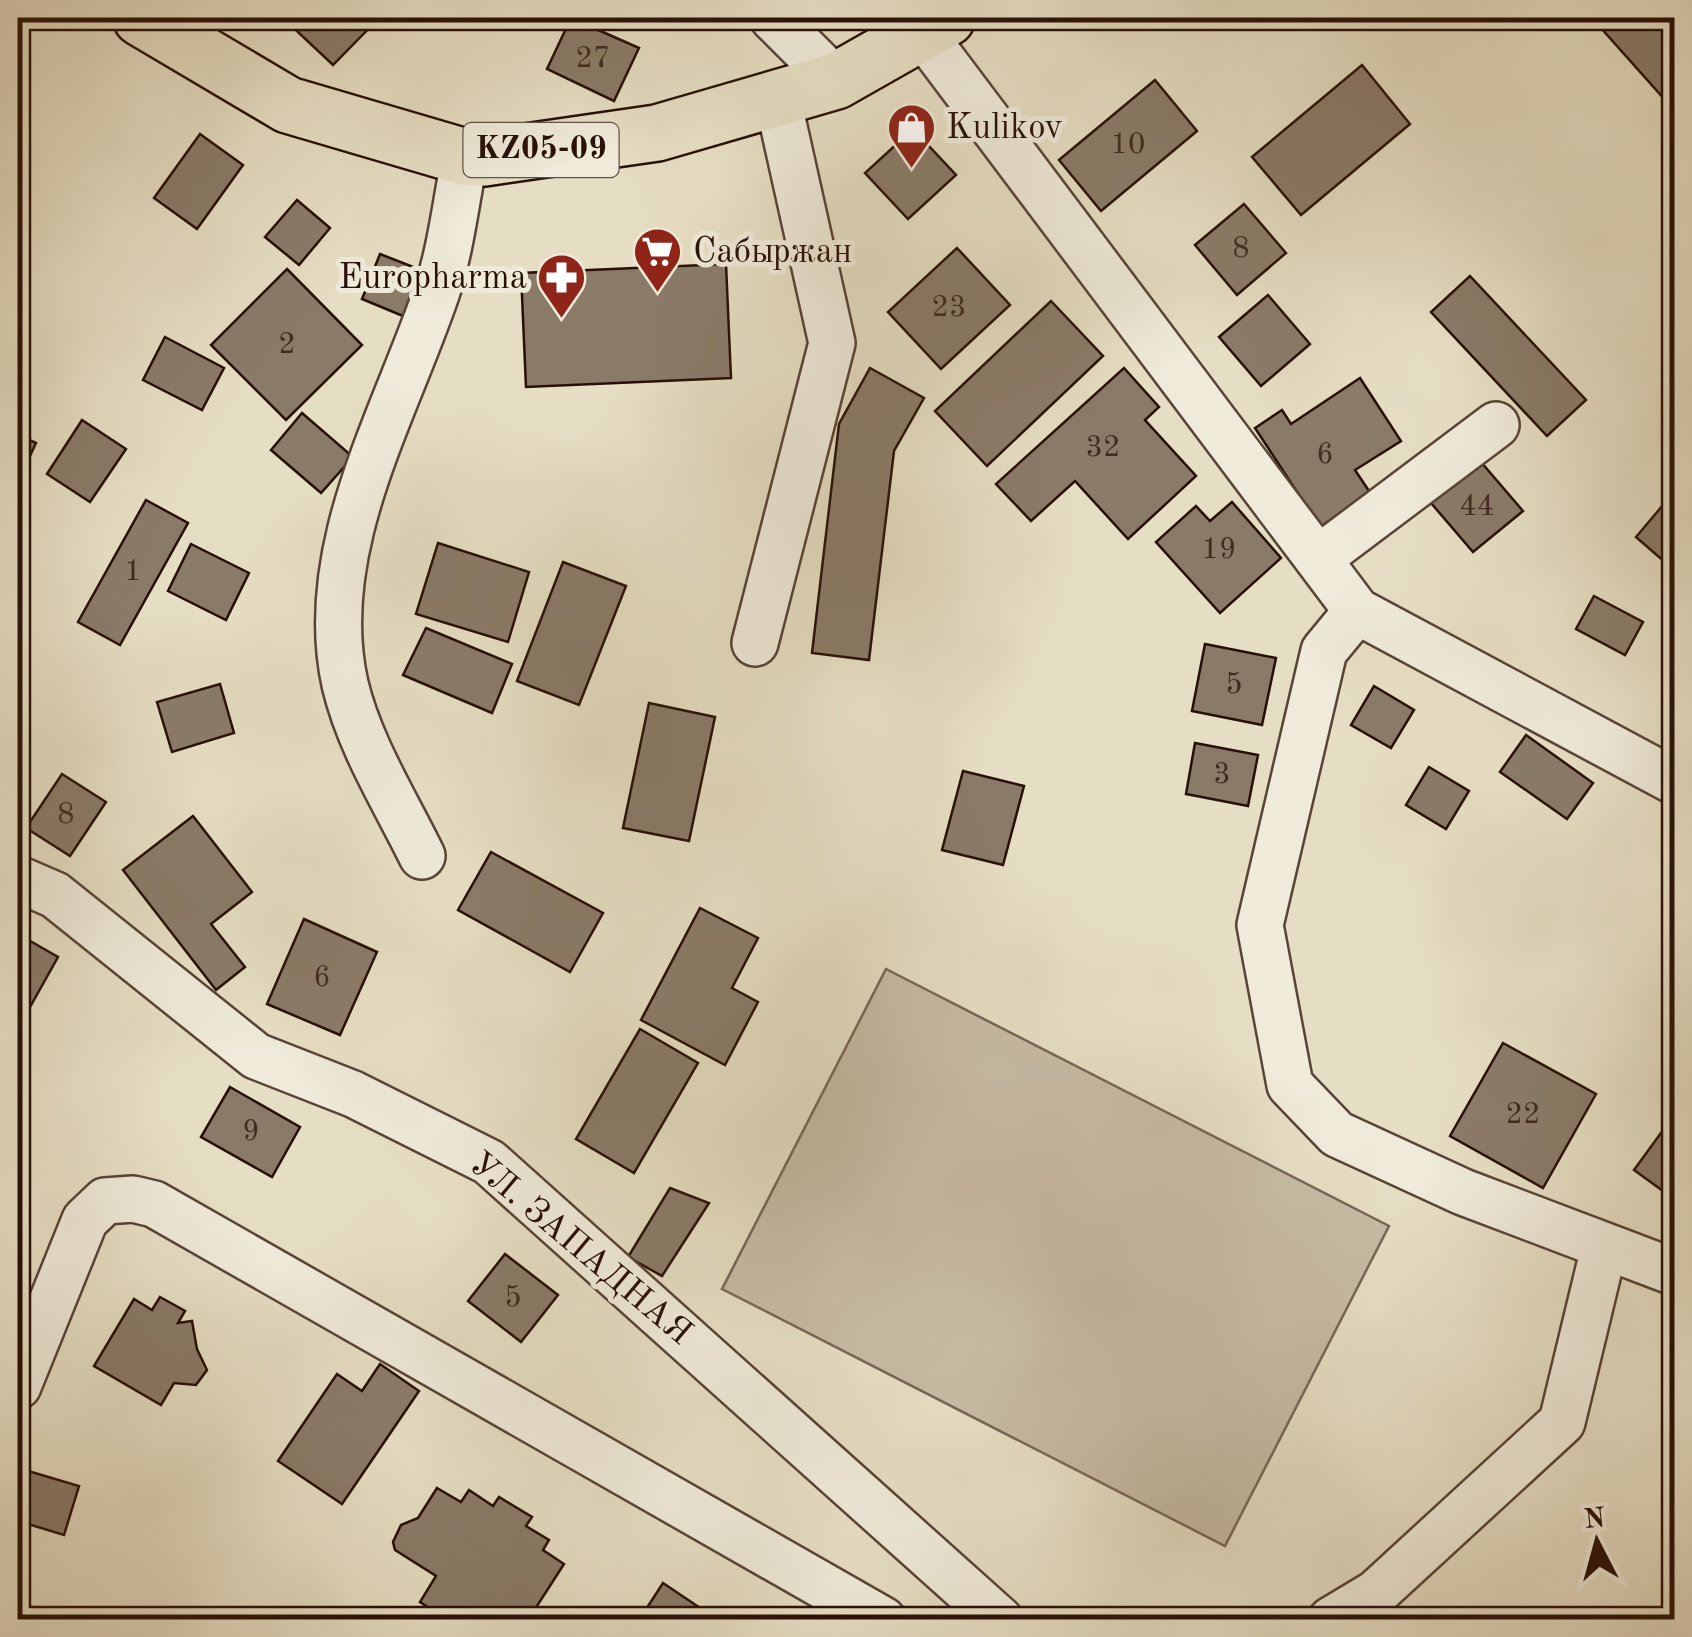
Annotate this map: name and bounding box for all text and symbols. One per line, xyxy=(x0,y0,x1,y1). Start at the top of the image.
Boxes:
house number: 27 xyxy=(576,44,610,74)
shop icon: Kulikov xyxy=(885,102,937,170)
place label: Kulikov xyxy=(946,111,1063,146)
road number: KZ05-09 xyxy=(464,123,618,177)
house number: 10 xyxy=(1111,130,1145,160)
supermarket icon: Сабыржан xyxy=(632,226,684,294)
house number: 8 xyxy=(1232,234,1250,264)
place label: Сабыржан xyxy=(693,235,852,270)
pharmacy icon: Europharma xyxy=(536,252,588,320)
place label: Europharma xyxy=(339,261,527,296)
house number: 23 xyxy=(932,293,966,323)
house number: 2 xyxy=(278,330,296,360)
house number: 32 xyxy=(1086,433,1120,463)
house number: 6 xyxy=(1316,440,1334,470)
house number: 44 xyxy=(1460,492,1494,522)
house number: 19 xyxy=(1202,535,1236,565)
house number: 1 xyxy=(124,557,142,587)
house number: 5 xyxy=(1225,670,1243,700)
house number: 3 xyxy=(1213,760,1231,790)
house number: 8 xyxy=(57,800,75,830)
house number: 6 xyxy=(313,963,331,993)
house number: 22 xyxy=(1506,1100,1540,1130)
house number: 9 xyxy=(242,1117,260,1147)
street label: УЛ. ЗАПАДНАЯ xyxy=(462,1146,698,1352)
house number: 5 xyxy=(504,1283,522,1313)
north arrow xyxy=(1547,1492,1647,1592)
text: N xyxy=(1583,1505,1607,1535)

